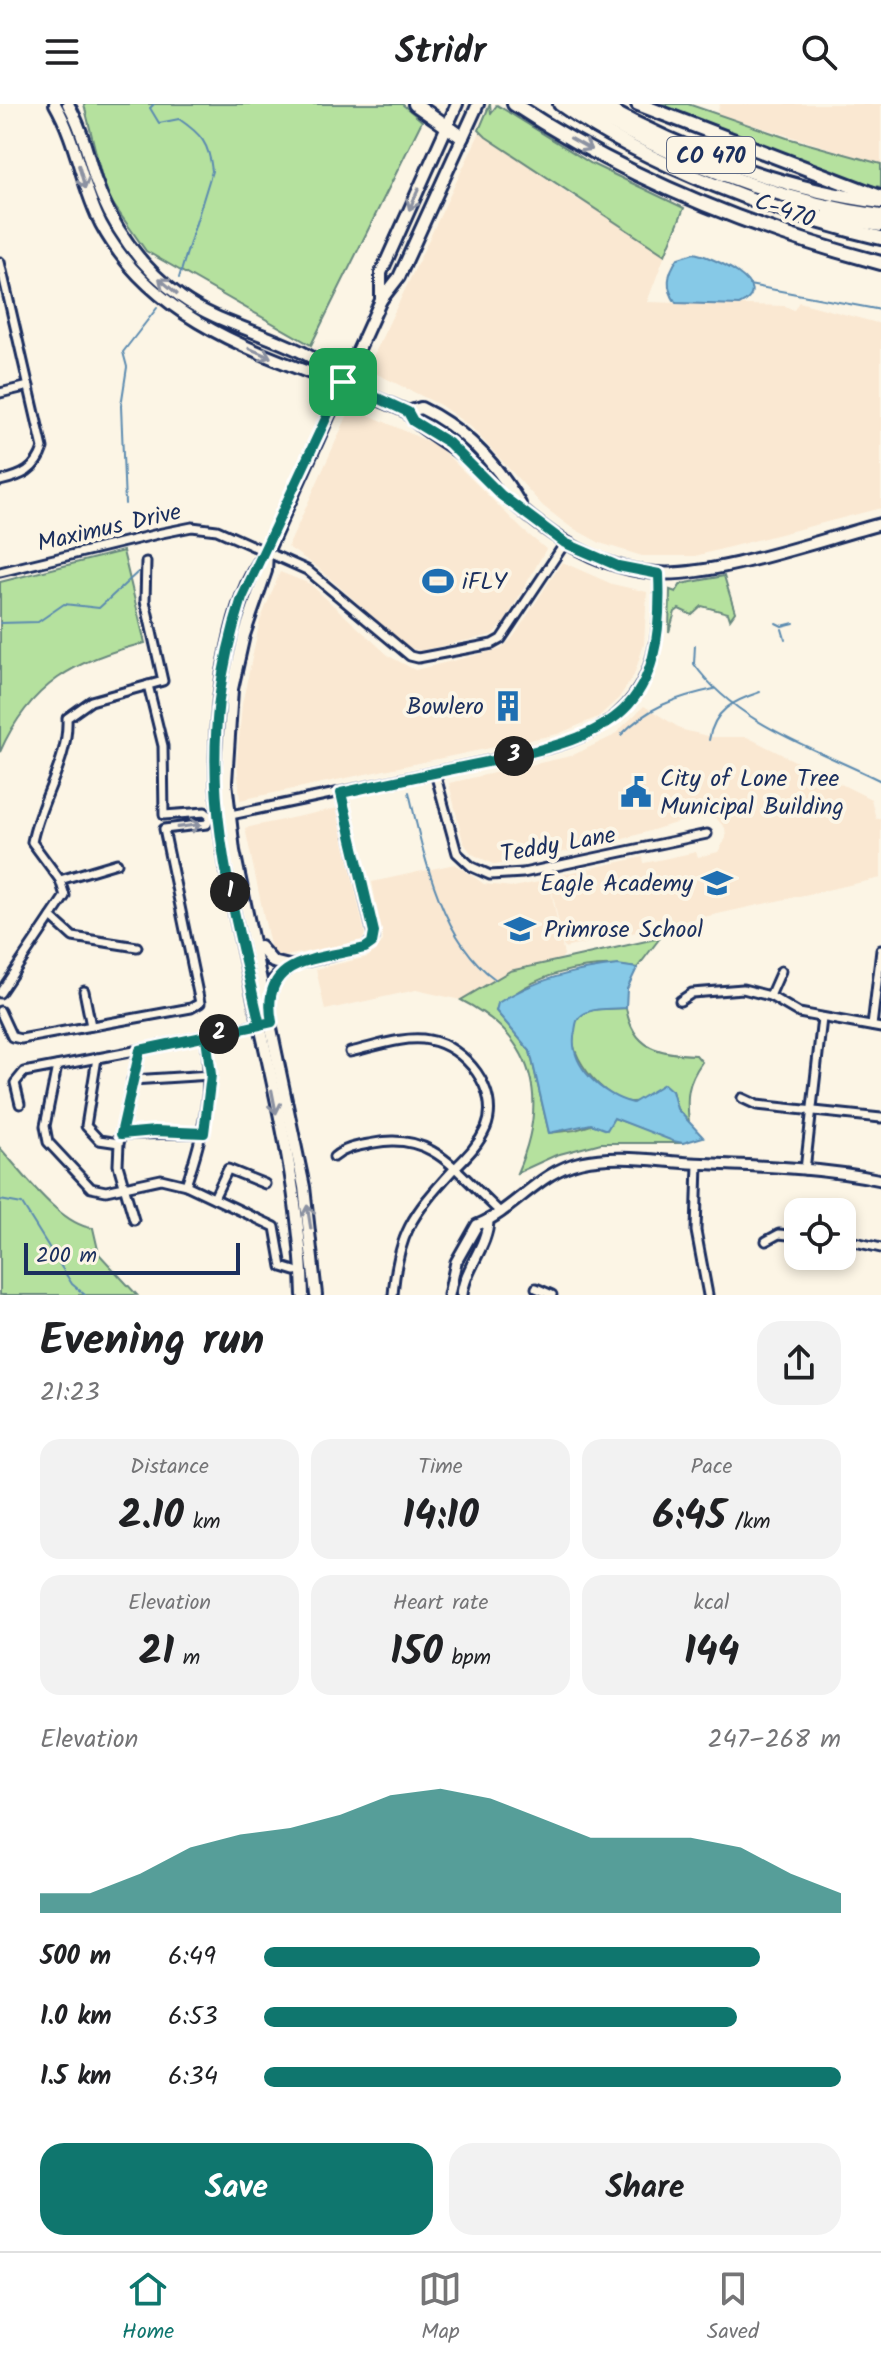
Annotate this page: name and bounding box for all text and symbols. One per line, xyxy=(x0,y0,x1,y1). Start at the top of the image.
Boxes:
text: Stridr xyxy=(395,24,486,81)
icon: menu xyxy=(40,30,84,74)
icon: search xyxy=(797,30,841,74)
one-way arrow xyxy=(569,137,592,153)
road number: CO 470 xyxy=(667,137,755,173)
one-way arrow xyxy=(75,163,90,189)
street label: C-470 xyxy=(749,183,820,240)
one-way arrow xyxy=(405,186,420,211)
one-way arrow xyxy=(158,277,179,295)
one-way arrow xyxy=(247,347,272,361)
pin xyxy=(309,348,377,416)
icon: arrive xyxy=(321,360,365,404)
street label: Maximus Drive xyxy=(33,493,185,564)
place label: iFLY xyxy=(462,563,508,602)
sports icon: iFLY xyxy=(421,564,455,598)
place label: Bowlero xyxy=(406,688,484,727)
building icon: Bowlero xyxy=(491,689,525,723)
pin: 3 xyxy=(494,736,534,776)
text: 3 xyxy=(508,738,520,773)
place label: City of Lone Tree Municipal Building xyxy=(660,760,844,827)
public building icon: City of Lone Tree Municipal Building xyxy=(619,775,653,809)
street label: Teddy Lane xyxy=(498,816,619,875)
one-way arrow xyxy=(175,818,202,833)
place label: Eagle Academy xyxy=(540,865,694,904)
school or university icon: Eagle Academy xyxy=(700,866,734,900)
pin: 1 xyxy=(210,872,250,912)
text: 1 xyxy=(227,874,233,909)
place label: Primrose School xyxy=(544,911,703,950)
school or university icon: Primrose School xyxy=(503,912,537,946)
pin: 2 xyxy=(199,1014,239,1054)
text: 2 xyxy=(213,1016,225,1051)
one-way arrow xyxy=(268,1088,283,1114)
map controls xyxy=(784,1198,856,1270)
button: locate xyxy=(784,1198,856,1270)
one-way arrow xyxy=(301,1205,316,1231)
scale bar xyxy=(24,1239,240,1275)
text: 200 m xyxy=(36,1239,97,1274)
text: Evening run xyxy=(40,1307,264,1377)
button: share xyxy=(757,1321,841,1405)
text: 21:23 xyxy=(40,1372,100,1414)
text: Distance xyxy=(130,1450,209,1485)
text: Time xyxy=(418,1450,463,1485)
text: Pace xyxy=(691,1450,732,1485)
text: 2.10 xyxy=(118,1485,184,1549)
text: 14:10 xyxy=(402,1485,479,1549)
text: 6:45 xyxy=(652,1485,726,1549)
text: km xyxy=(184,1505,221,1540)
text: /km xyxy=(726,1505,771,1540)
text: Elevation xyxy=(128,1586,211,1621)
text: Heart rate xyxy=(393,1586,488,1621)
text: kcal xyxy=(694,1586,729,1621)
text: 21 xyxy=(139,1621,174,1685)
text: 150 xyxy=(390,1621,443,1685)
text: 144 xyxy=(684,1621,739,1685)
text: m xyxy=(174,1641,200,1676)
text: bpm xyxy=(443,1641,491,1676)
text: Elevation xyxy=(40,1719,138,1761)
text: 247–268 m xyxy=(707,1719,841,1761)
text: 500 m xyxy=(40,1936,111,1978)
text: 6:49 xyxy=(168,1936,216,1978)
text: 1.0 km xyxy=(40,1996,111,2038)
text: 6:53 xyxy=(168,1996,218,2038)
text: 1.5 km xyxy=(40,2056,111,2098)
text: 6:34 xyxy=(168,2056,218,2098)
button: Save xyxy=(40,2143,433,2235)
button: Share xyxy=(449,2143,841,2235)
tab: Home xyxy=(122,2267,174,2350)
tab: Map xyxy=(418,2267,462,2350)
tab: Saved xyxy=(707,2267,759,2350)

